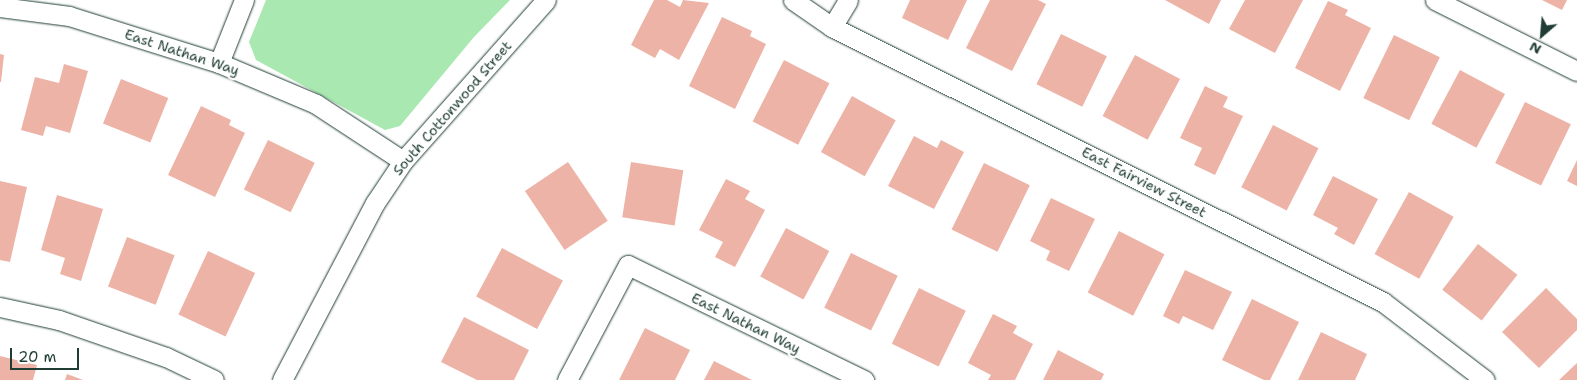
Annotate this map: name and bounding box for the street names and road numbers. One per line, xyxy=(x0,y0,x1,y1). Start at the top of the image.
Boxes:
street label: East Nathan Way xyxy=(123,26,241,78)
street label: South Cottonwood Street xyxy=(389,37,515,179)
street label: East Fairview Street xyxy=(1079,143,1209,221)
street label: East Nathan Way xyxy=(689,289,803,357)

